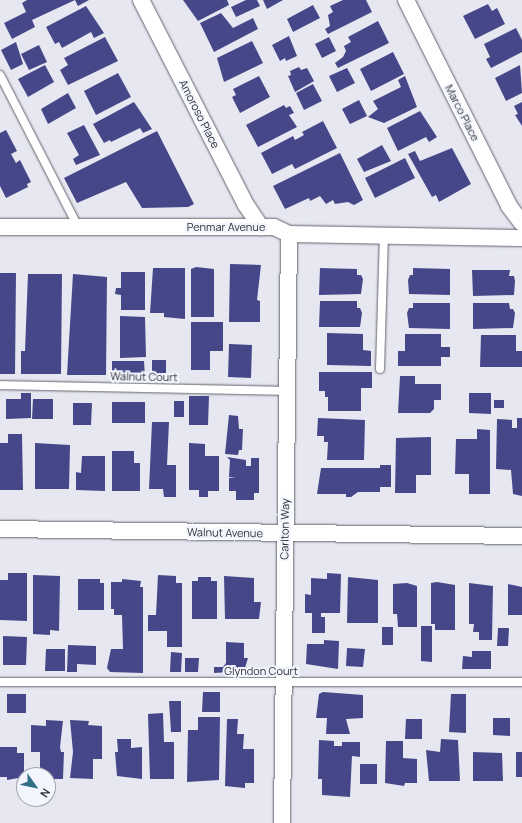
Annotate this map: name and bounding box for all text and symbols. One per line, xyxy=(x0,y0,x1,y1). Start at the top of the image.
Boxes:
street label: Amoroso Place xyxy=(176,77,222,151)
street label: Marco Place xyxy=(442,83,482,143)
street label: Penmar Avenue xyxy=(187,220,265,234)
street label: Walnut Court xyxy=(110,370,178,384)
street label: Carlton Way xyxy=(278,498,292,560)
street label: Walnut Avenue xyxy=(187,526,263,540)
street label: Glyndon Court xyxy=(224,664,298,678)
north arrow xyxy=(16,767,56,807)
text: N xyxy=(37,786,54,801)

